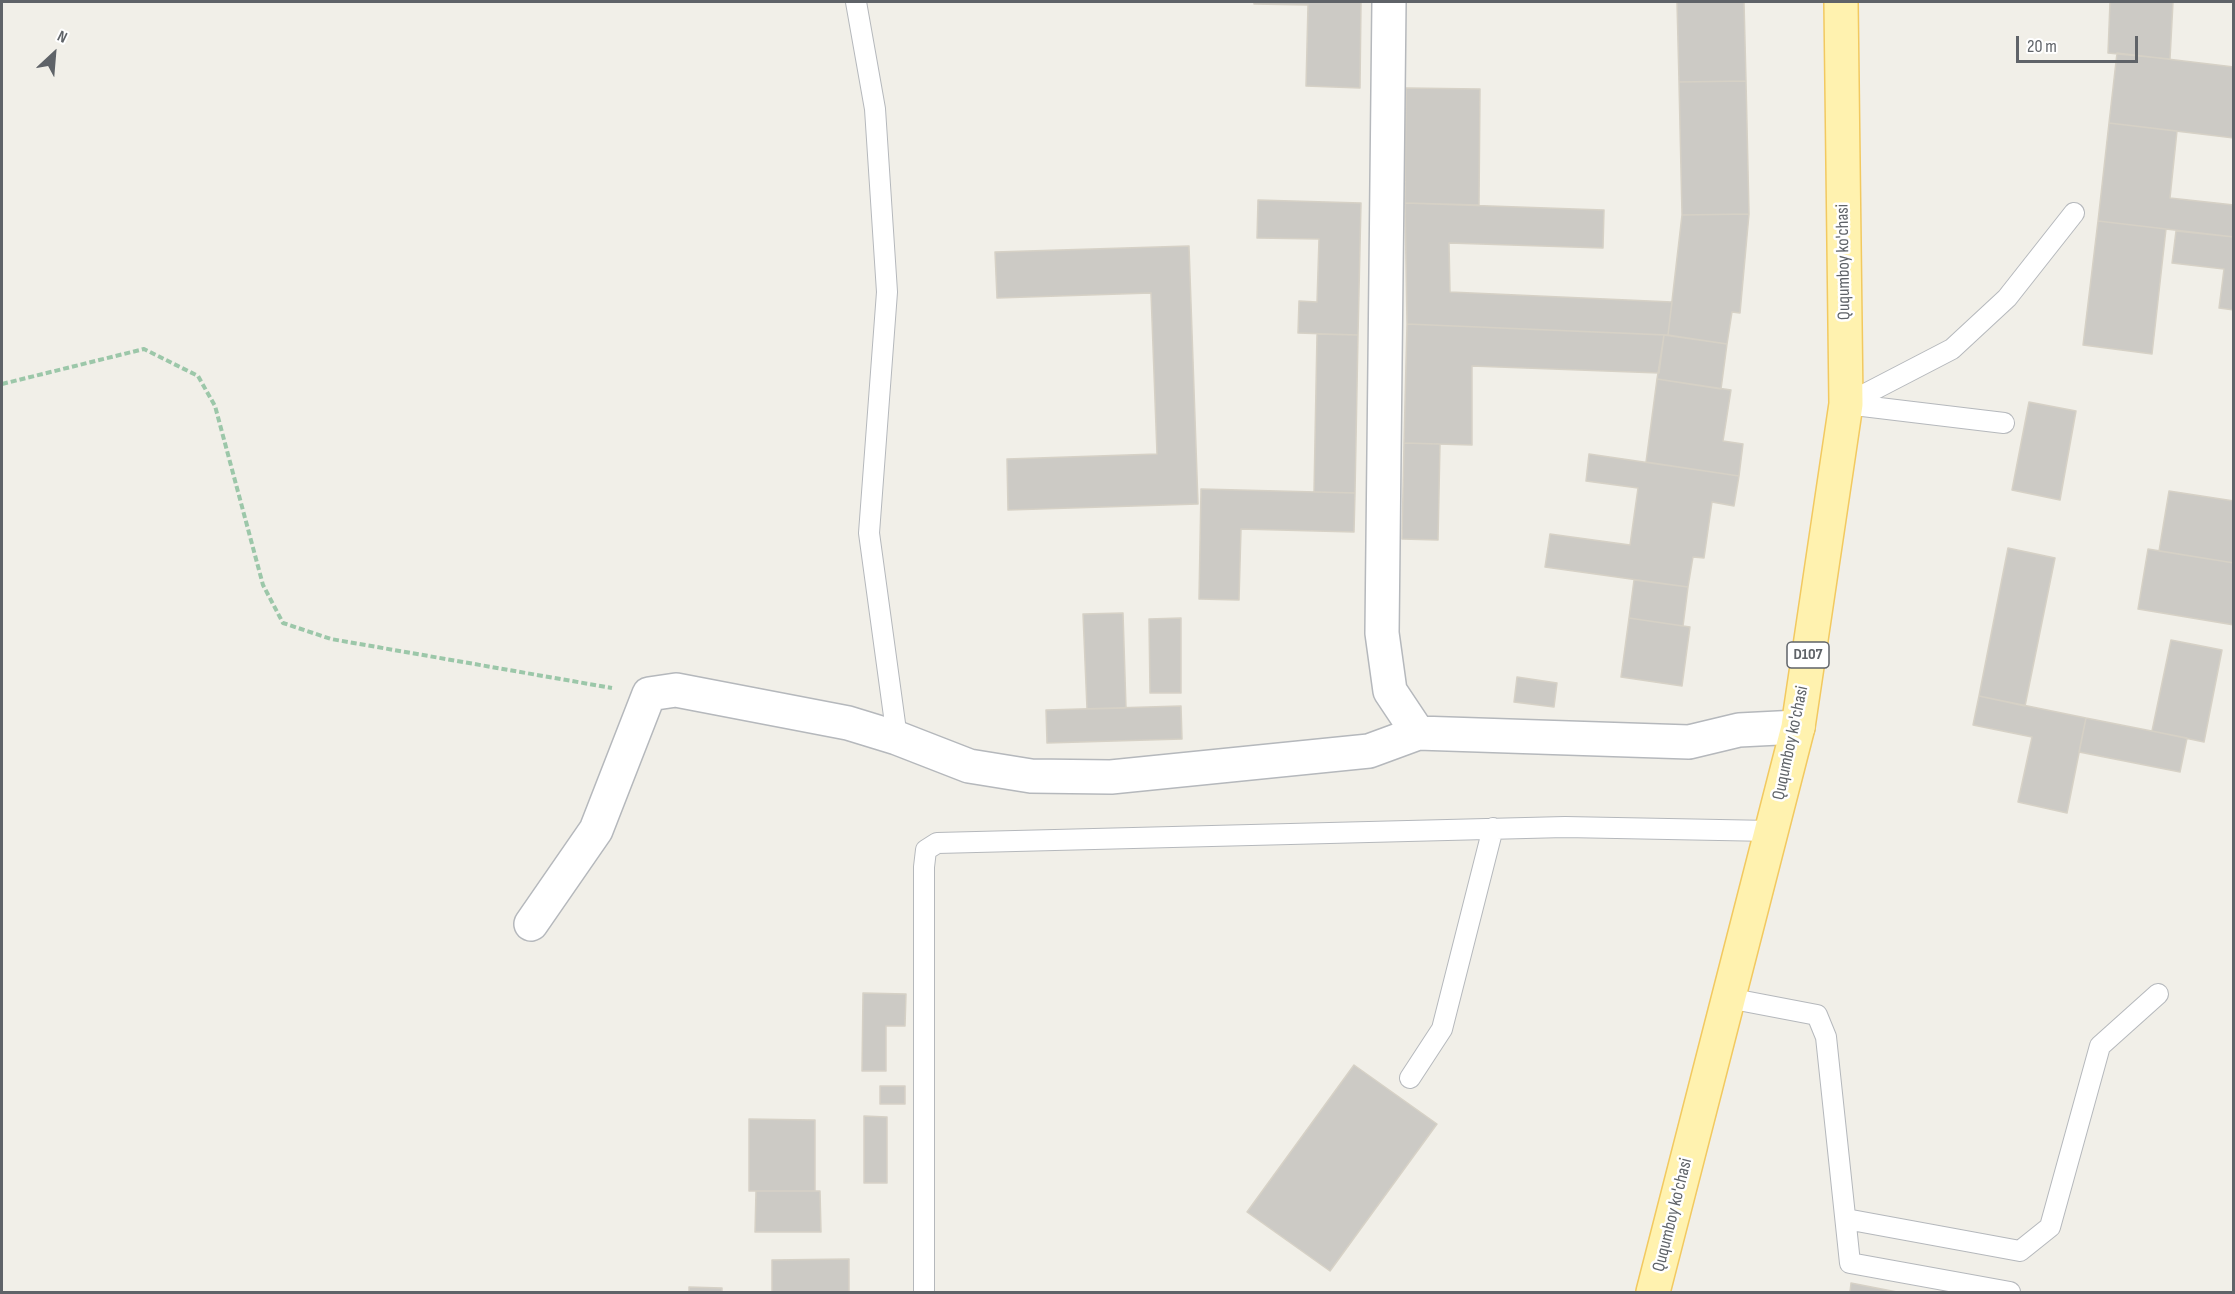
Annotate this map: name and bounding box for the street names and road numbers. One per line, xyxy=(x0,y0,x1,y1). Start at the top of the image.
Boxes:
street label: Ququmboy ko'chasi xyxy=(1832,204,1856,320)
road number: D107 xyxy=(1787,642,1829,668)
street label: Ququmboy ko'chasi xyxy=(1768,684,1814,802)
street label: Ququmboy ko'chasi xyxy=(1648,1156,1698,1274)

